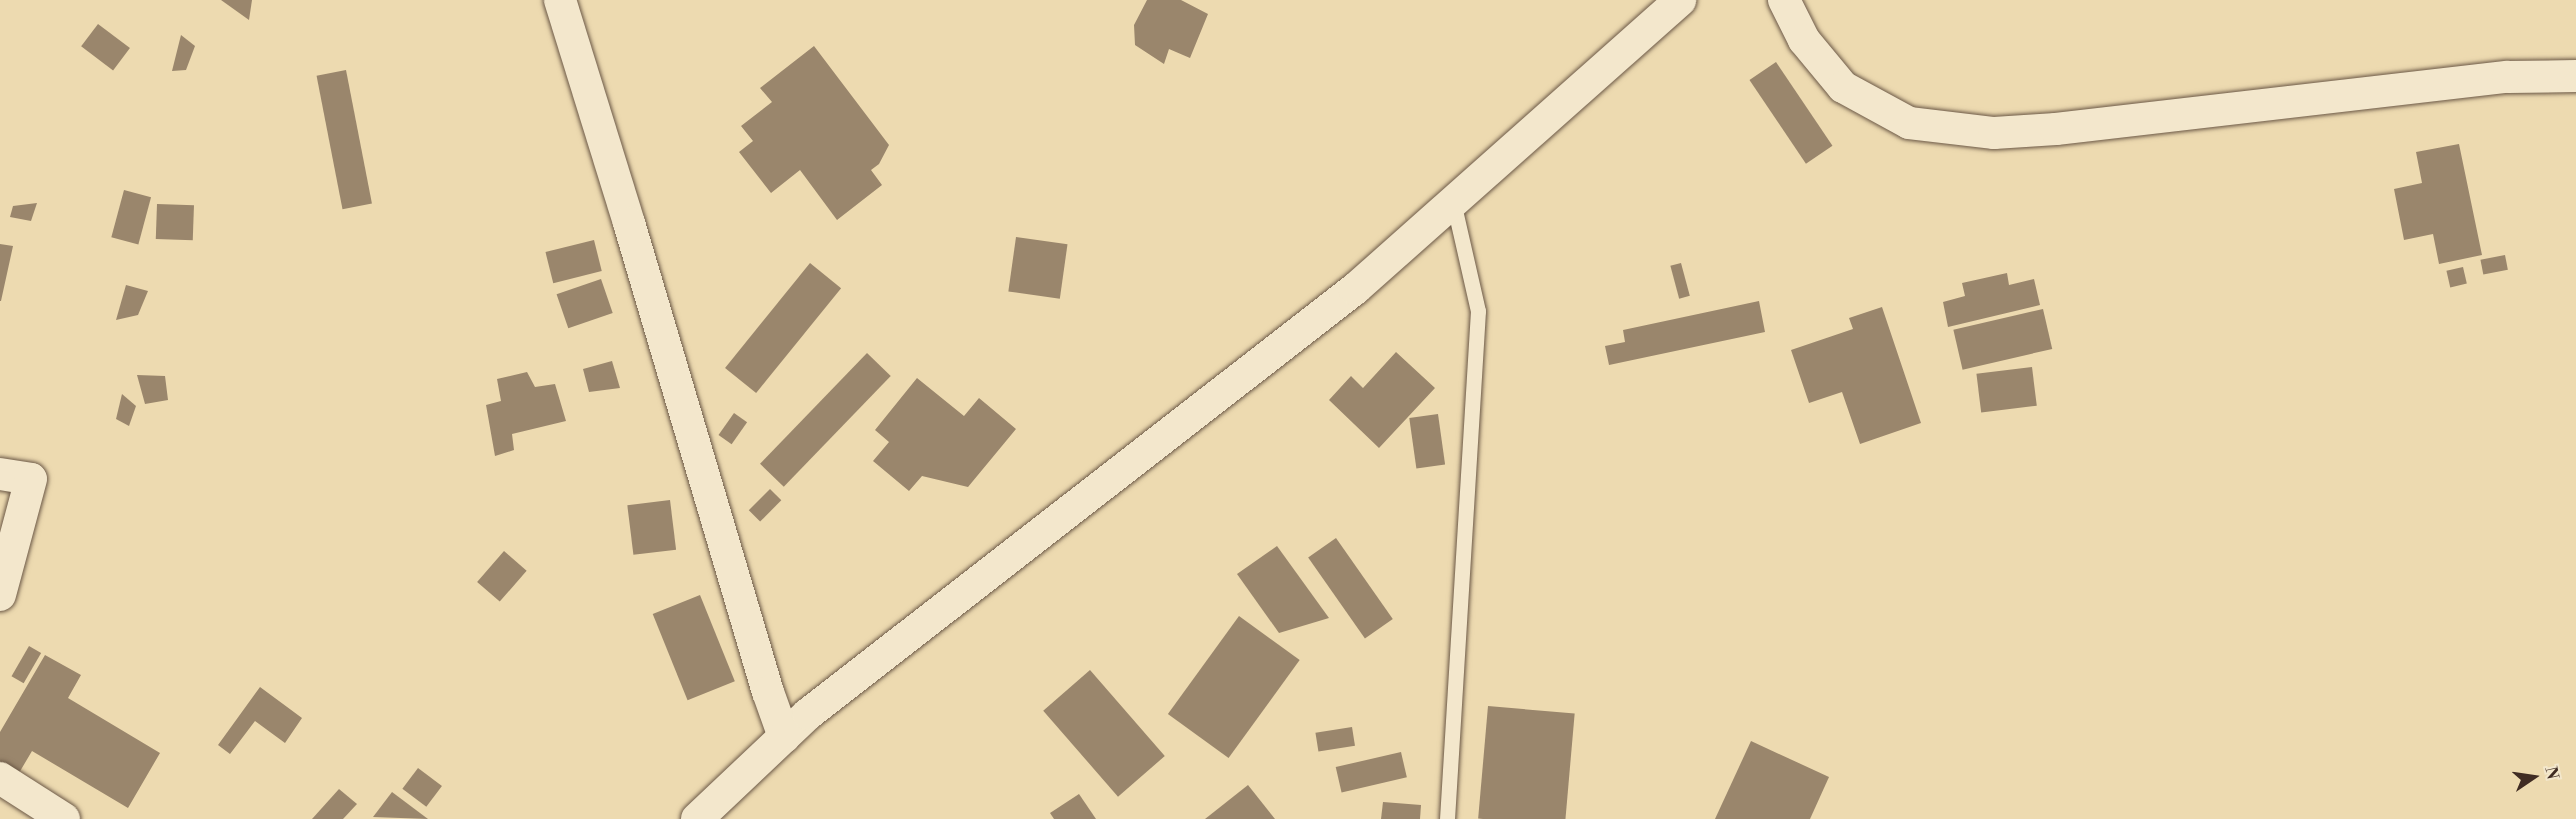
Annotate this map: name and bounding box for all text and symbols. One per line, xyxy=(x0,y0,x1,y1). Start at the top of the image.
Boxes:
north arrow xyxy=(2504,747,2564,807)
text: N xyxy=(2540,765,2563,781)

